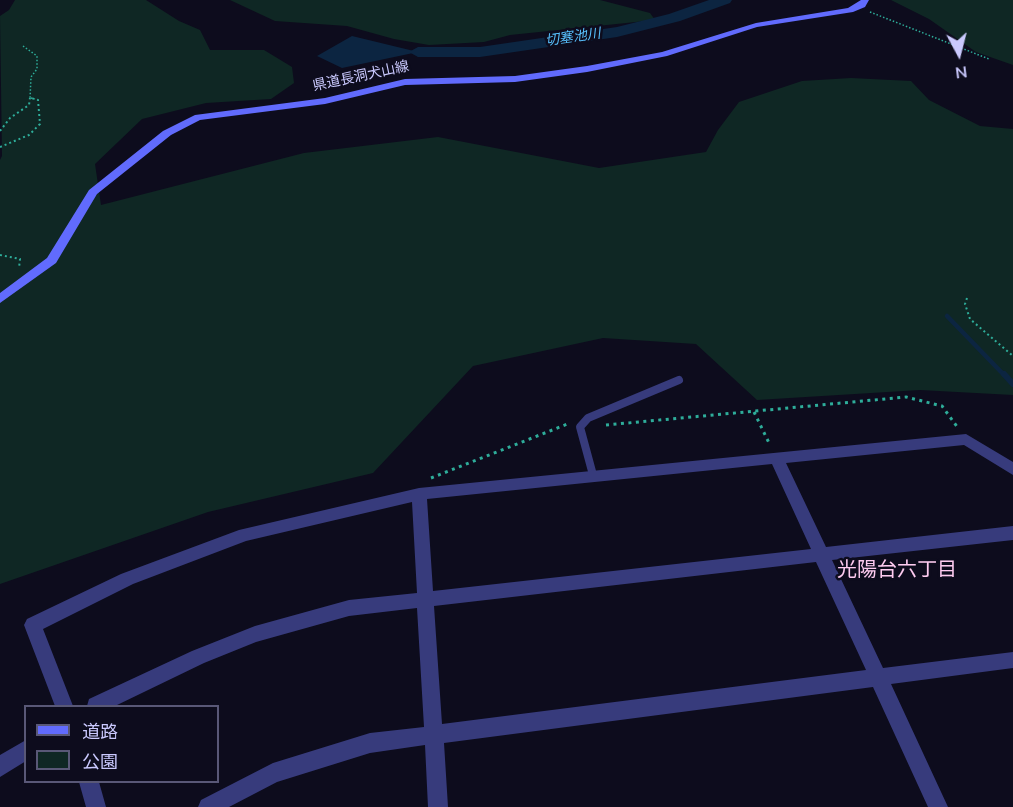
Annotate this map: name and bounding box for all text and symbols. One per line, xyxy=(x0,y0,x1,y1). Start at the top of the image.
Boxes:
north arrow xyxy=(929,24,989,84)
water label: 切塞池川 xyxy=(544,26,602,50)
street label: 県道長洞犬山線 xyxy=(311,59,411,95)
text: N xyxy=(954,60,968,84)
district label: 光陽台六丁目 xyxy=(837,559,957,583)
legend xyxy=(24,705,219,783)
text: 道路 xyxy=(82,720,118,744)
text: 公園 xyxy=(82,750,118,774)

